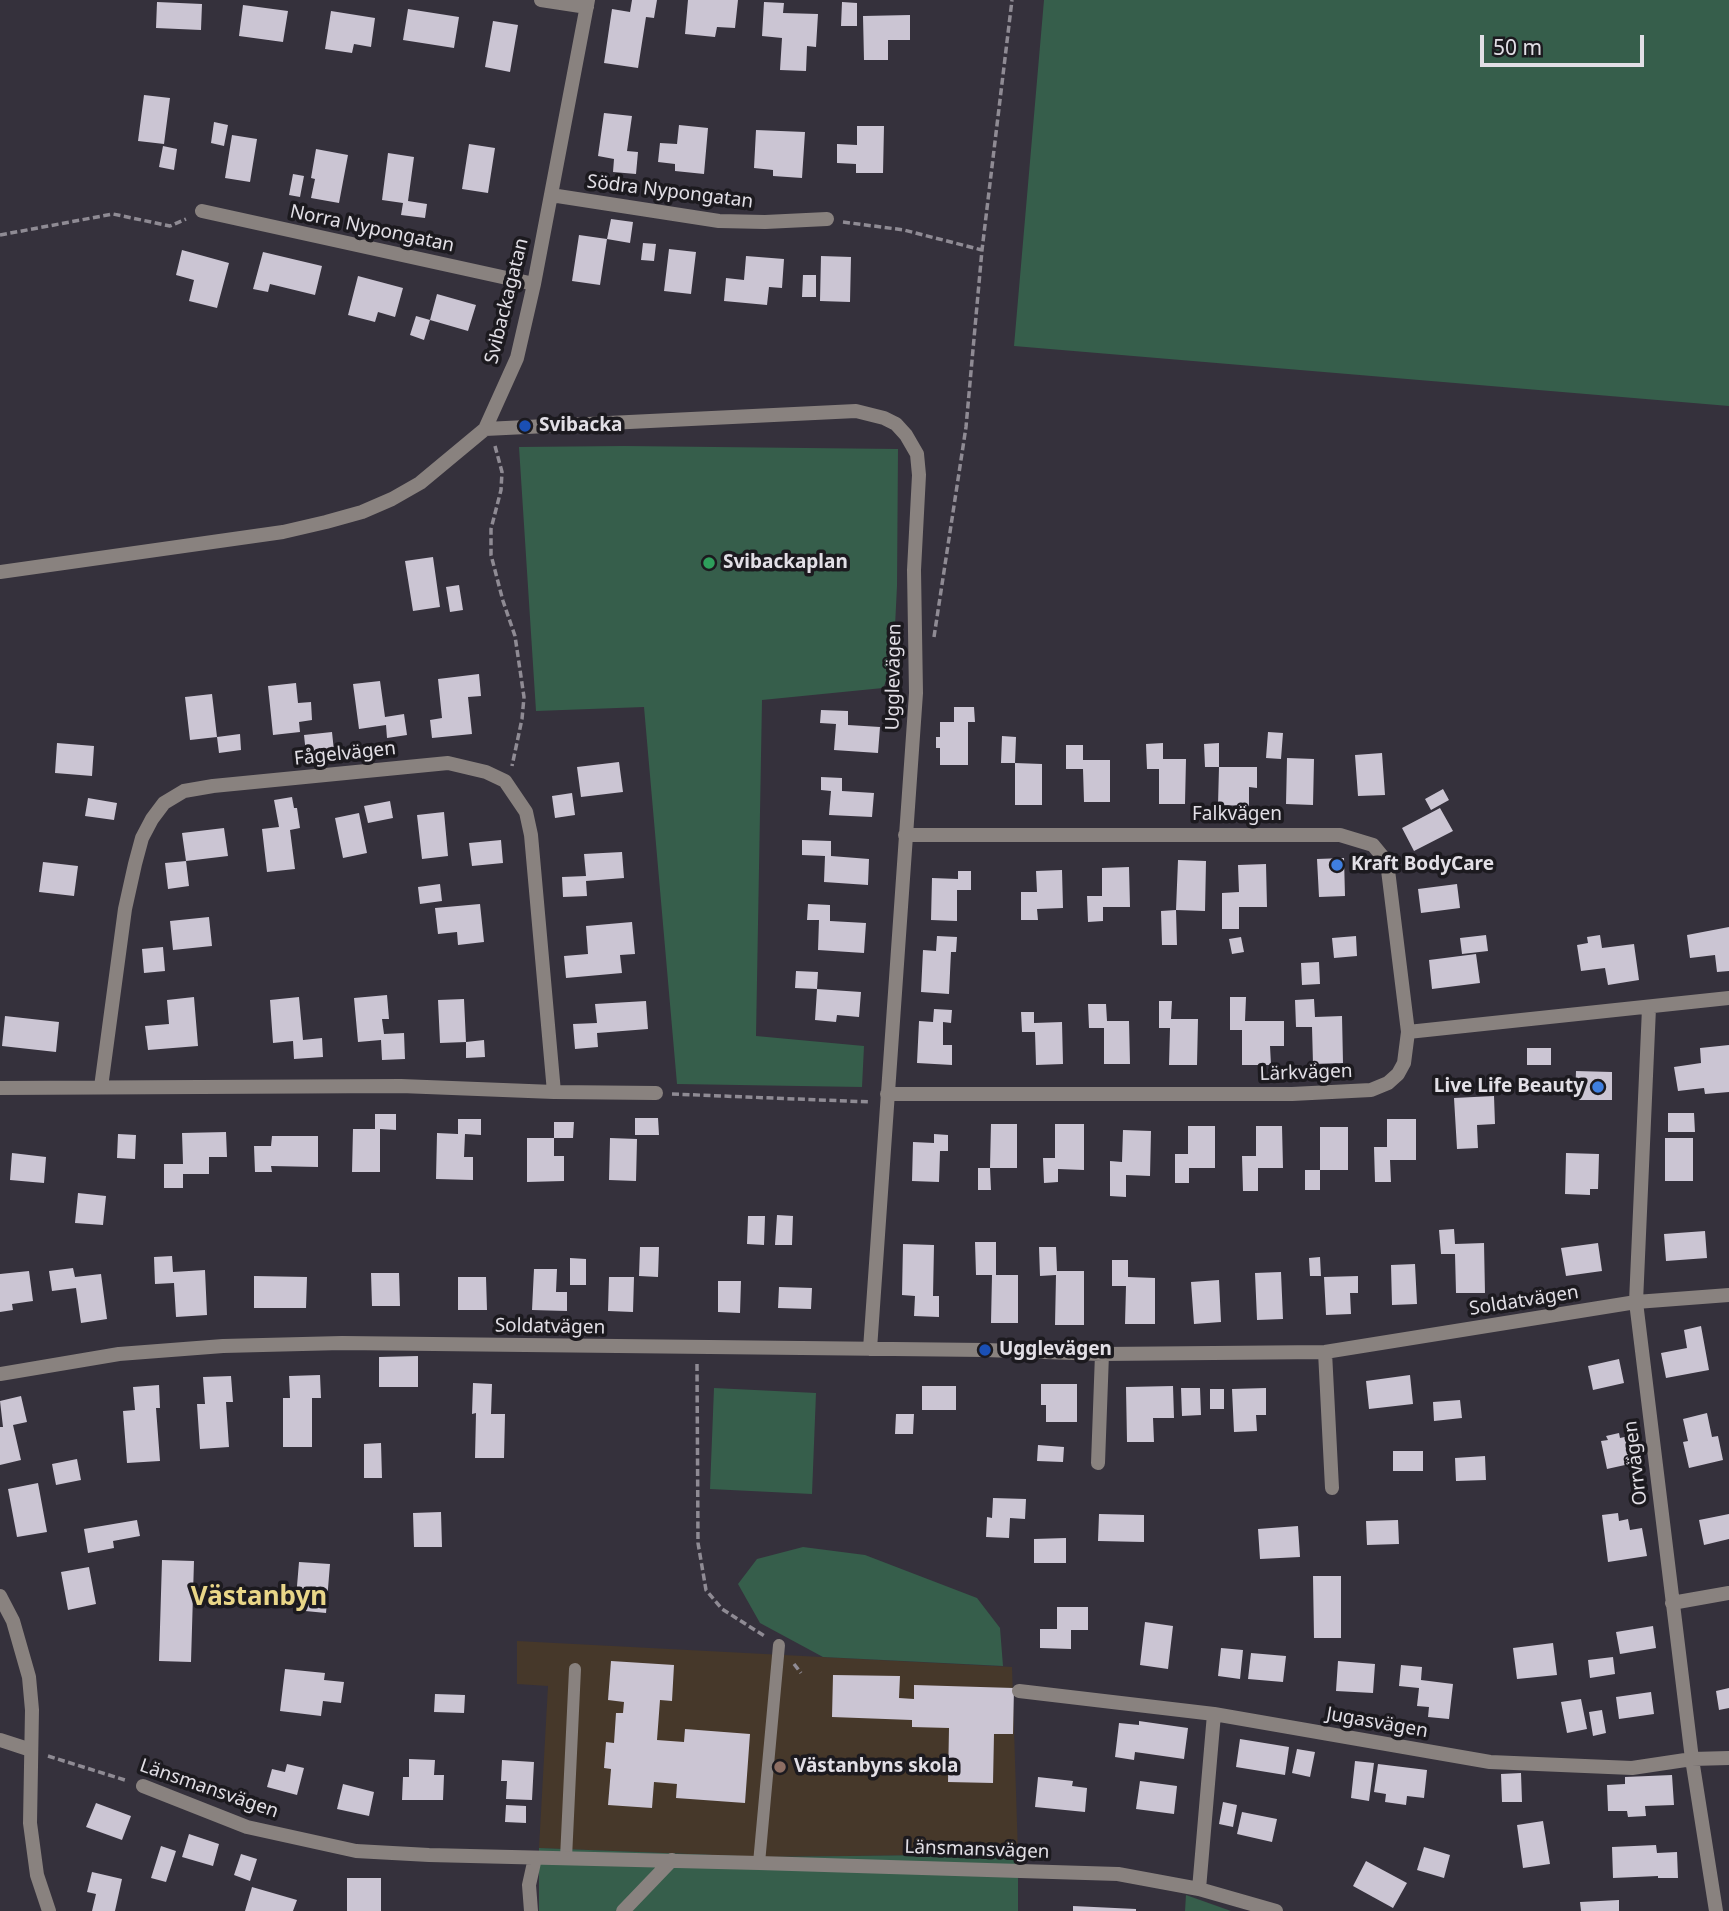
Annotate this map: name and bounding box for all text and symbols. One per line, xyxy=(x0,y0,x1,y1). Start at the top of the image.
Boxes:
scale bar xyxy=(1484,21,1648,65)
text: 50 m xyxy=(1493,33,1542,61)
street label: Södra Nypongatan xyxy=(586,170,754,214)
street label: Norra Nypongatan xyxy=(288,200,456,258)
street label: Svibackagatan xyxy=(480,236,534,366)
place label: Svibacka xyxy=(539,415,622,437)
marker: Svibacka xyxy=(517,418,533,434)
place label: Svibackaplan xyxy=(723,552,848,574)
marker: Svibackaplan xyxy=(701,555,717,571)
street label: Ugglevägen xyxy=(882,623,906,731)
street label: Fågelvägen xyxy=(293,737,397,771)
street label: Falkvägen xyxy=(1192,804,1282,826)
place label: Kraft BodyCare xyxy=(1351,854,1494,876)
marker: Kraft BodyCare xyxy=(1329,857,1345,873)
street label: Lärkvägen xyxy=(1259,1060,1353,1086)
place label: Live Life Beauty xyxy=(1434,1076,1584,1098)
marker: Live Life Beauty xyxy=(1590,1079,1606,1095)
street label: Soldatvägen xyxy=(1468,1281,1580,1321)
street label: Soldatvägen xyxy=(495,1315,605,1339)
place label: Ugglevägen xyxy=(999,1339,1112,1361)
marker: Ugglevägen xyxy=(977,1342,993,1358)
street label: Orrvägen xyxy=(1620,1419,1652,1507)
district label: Västanbyn xyxy=(191,1582,327,1614)
street label: Jugasvägen xyxy=(1324,1703,1430,1743)
street label: Länsmansvägen xyxy=(137,1755,281,1823)
place label: Västanbyns skola xyxy=(794,1756,958,1778)
marker: Västanbyns skola xyxy=(772,1759,788,1775)
street label: Länsmansvägen xyxy=(904,1836,1050,1864)

